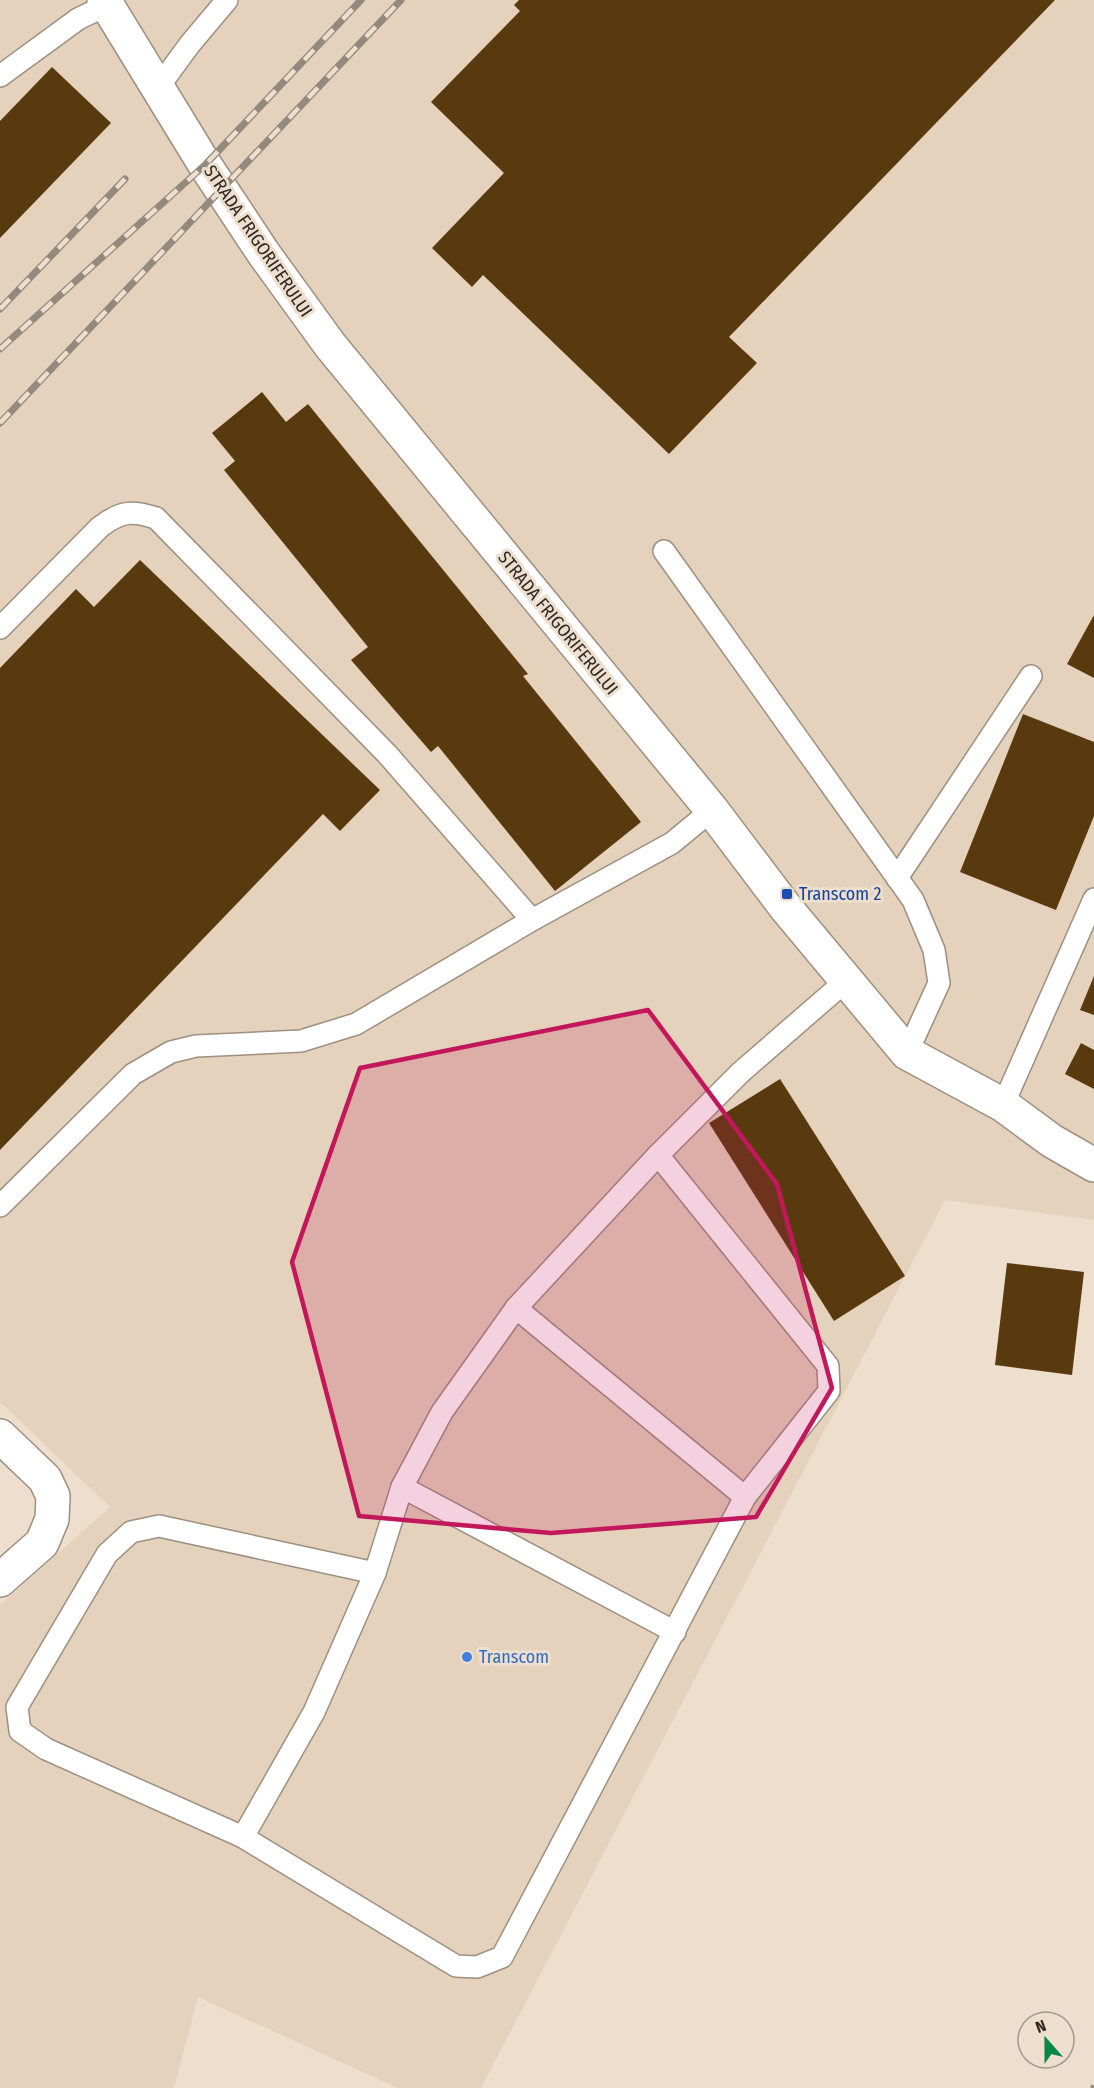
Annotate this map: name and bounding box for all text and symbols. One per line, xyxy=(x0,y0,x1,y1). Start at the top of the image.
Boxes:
street label: STRADA FRIGORIFERULUI xyxy=(199,161,317,321)
street label: STRADA FRIGORIFERULUI xyxy=(493,547,623,699)
place label: Transcom 2 xyxy=(799,883,881,905)
marker: Transcom 2 xyxy=(780,887,794,901)
place label: Transcom xyxy=(479,1646,549,1668)
marker: Transcom xyxy=(460,1650,474,1664)
north arrow xyxy=(1016,2010,1076,2070)
text: N xyxy=(1033,2016,1049,2037)

